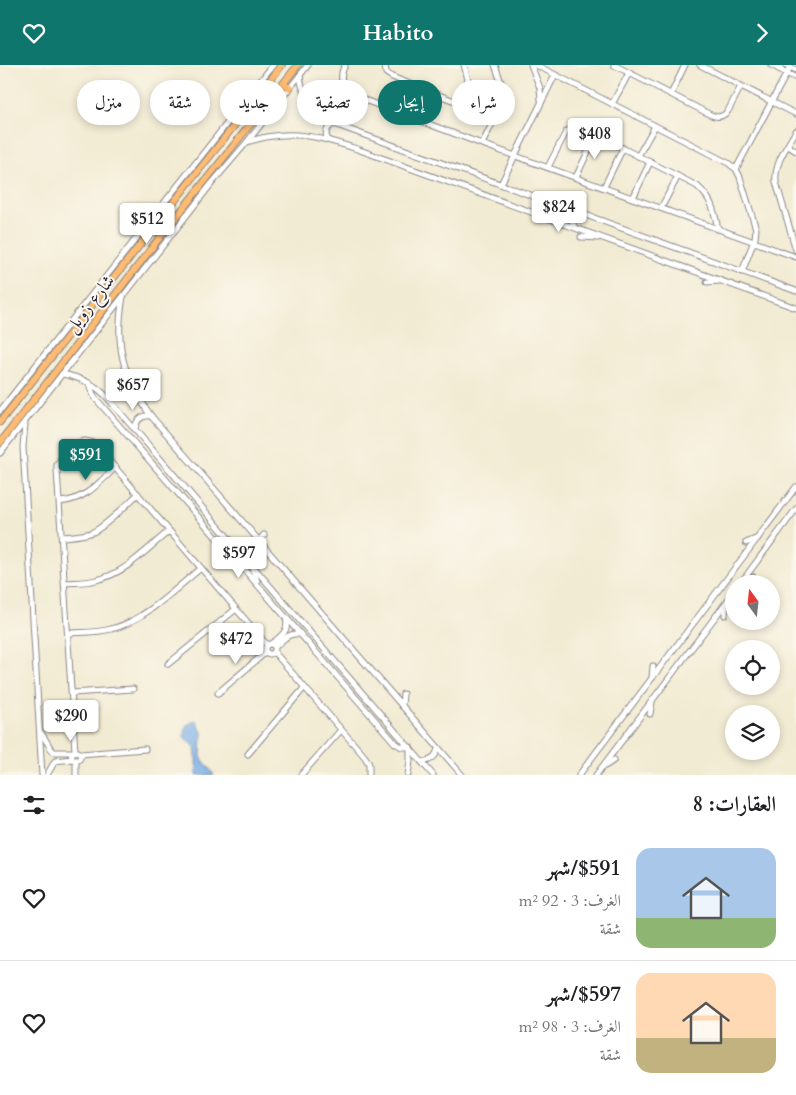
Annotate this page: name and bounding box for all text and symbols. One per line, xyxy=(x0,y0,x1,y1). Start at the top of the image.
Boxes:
text: Habito xyxy=(363,18,433,48)
icon: heart xyxy=(20,19,48,47)
icon: forward xyxy=(748,19,776,47)
chip: منزل xyxy=(77,80,140,125)
chip: شقة xyxy=(150,80,210,125)
chip: جديد xyxy=(220,80,287,125)
chip: تصفية xyxy=(297,80,368,125)
chip: إيجار xyxy=(378,80,442,125)
chip: شراء xyxy=(452,80,515,125)
pin: $408 xyxy=(565,117,625,160)
text: $408 xyxy=(579,123,611,145)
pin: $824 xyxy=(529,191,589,233)
text: $824 xyxy=(543,196,575,218)
pin: $512 xyxy=(117,203,177,245)
text: $512 xyxy=(131,208,163,230)
street label: شارع زويل xyxy=(59,270,122,340)
pin: $657 xyxy=(103,369,163,411)
text: $657 xyxy=(117,374,149,396)
pin: $591 xyxy=(56,439,116,481)
text: $591 xyxy=(70,444,102,466)
pin: $597 xyxy=(209,537,269,579)
text: $597 xyxy=(223,542,255,564)
north arrow xyxy=(725,575,780,630)
map controls xyxy=(725,575,780,760)
pin: $472 xyxy=(206,623,266,665)
text: $472 xyxy=(220,628,252,650)
button: locate xyxy=(725,640,780,695)
pin: $290 xyxy=(41,699,101,742)
text: $290 xyxy=(55,705,87,727)
button: layers xyxy=(725,705,780,760)
text: العقارات: 8 xyxy=(692,790,776,819)
icon: filters xyxy=(20,791,48,819)
text: $591/شهر xyxy=(546,854,621,883)
icon: home xyxy=(676,868,736,928)
icon: heart xyxy=(20,884,48,912)
text: الغرف: 3 · 92 m² xyxy=(519,890,621,912)
text: شقة xyxy=(600,918,621,940)
text: $597/شهر xyxy=(546,980,621,1009)
icon: home xyxy=(676,993,736,1053)
icon: heart xyxy=(20,1009,48,1037)
text: الغرف: 3 · 98 m² xyxy=(519,1016,621,1038)
text: شقة xyxy=(600,1044,621,1066)

